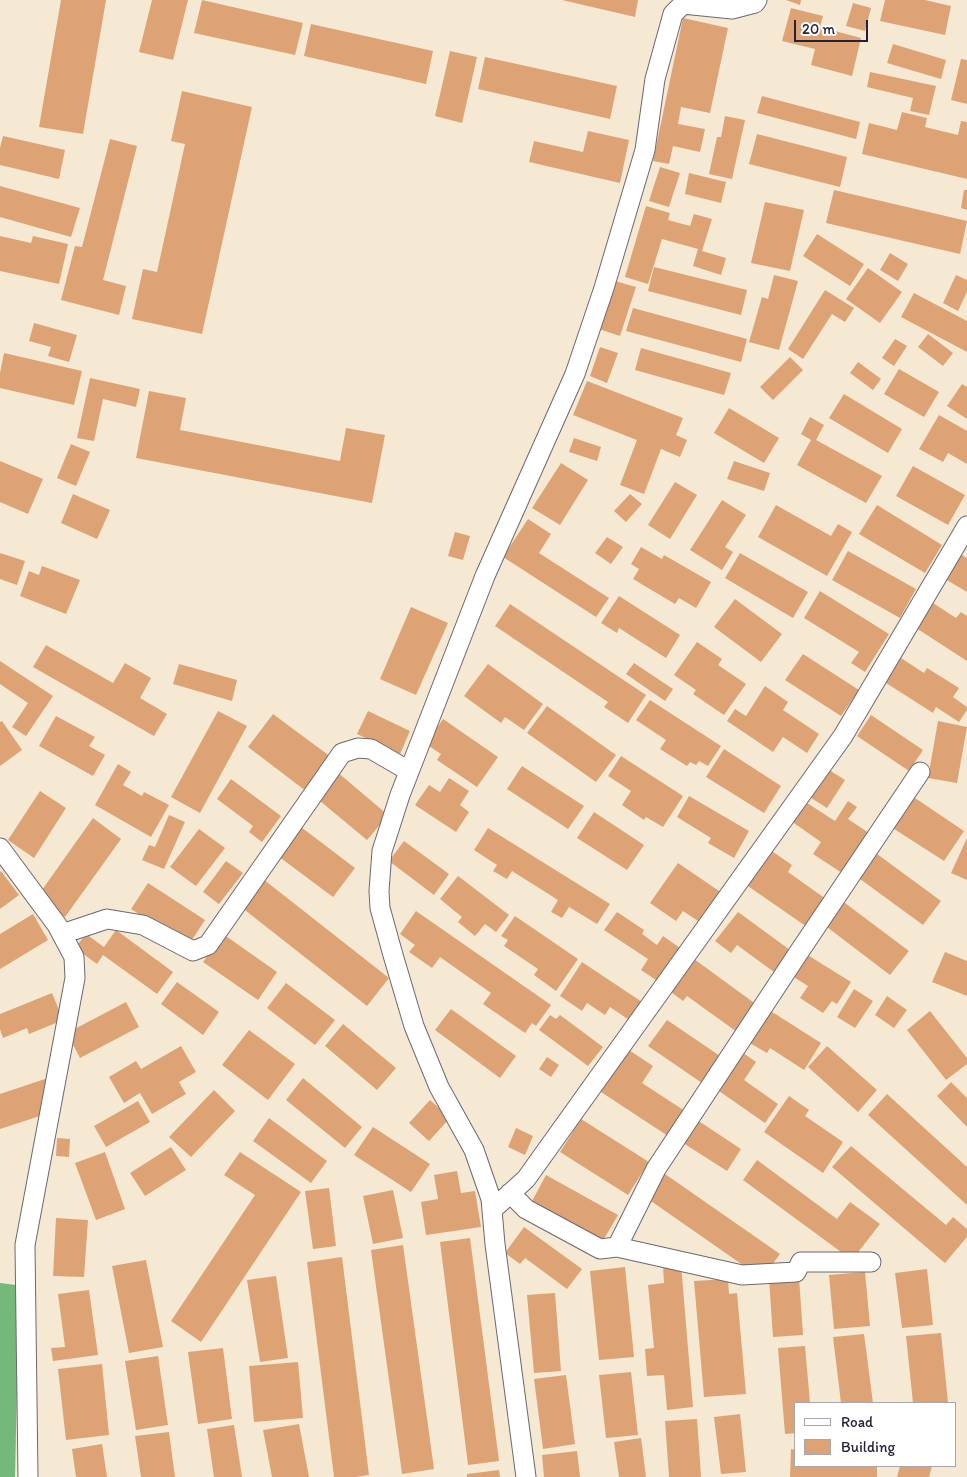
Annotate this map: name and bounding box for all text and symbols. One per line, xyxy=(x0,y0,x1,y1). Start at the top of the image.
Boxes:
scale bar xyxy=(797,10,871,42)
text: 20 m xyxy=(802,20,835,38)
legend xyxy=(794,1402,957,1467)
text: Road xyxy=(841,1413,873,1431)
text: Building xyxy=(841,1438,895,1456)

